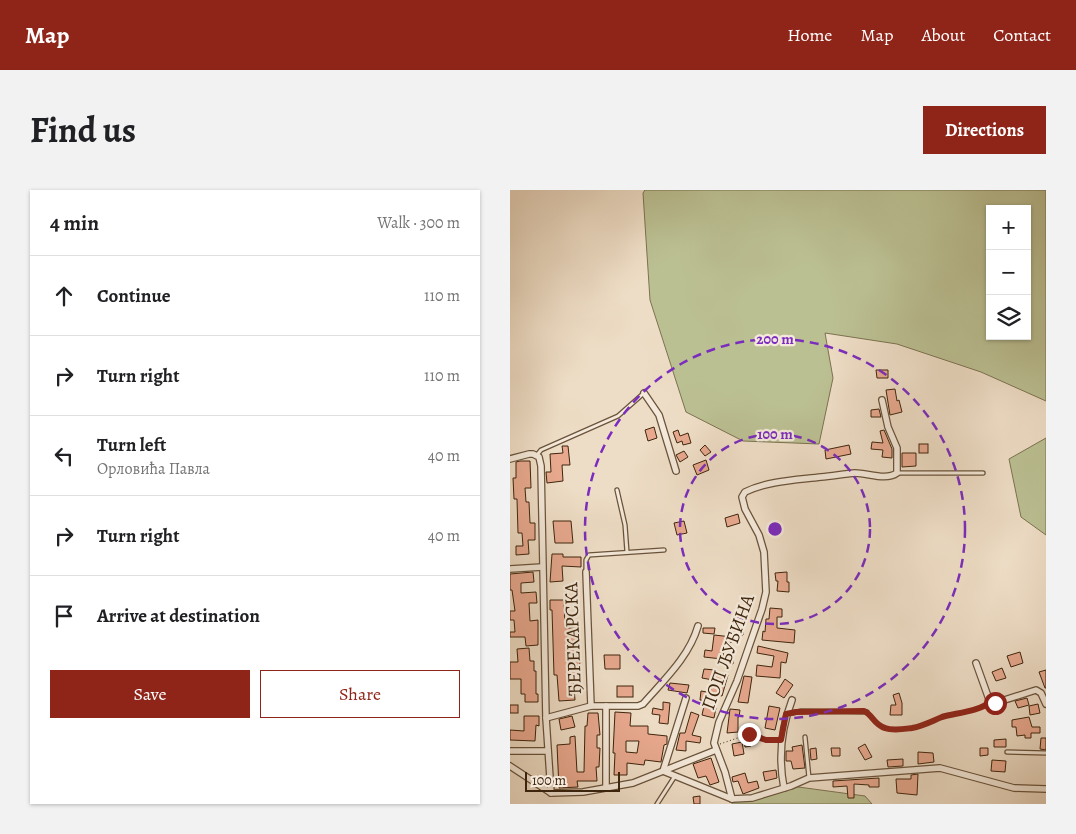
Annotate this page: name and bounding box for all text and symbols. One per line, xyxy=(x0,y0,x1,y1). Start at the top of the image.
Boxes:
text: Map xyxy=(25,19,69,51)
text: Home xyxy=(787,23,832,47)
text: Map xyxy=(860,23,893,47)
text: About xyxy=(921,23,965,47)
text: Contact xyxy=(993,23,1051,47)
text: Find us xyxy=(30,106,136,154)
button: Directions xyxy=(923,106,1046,154)
map controls xyxy=(986,205,1031,340)
button: + xyxy=(986,205,1031,250)
text: 4 min xyxy=(50,209,99,237)
text: Walk · 300 m xyxy=(377,212,460,234)
button: − xyxy=(986,250,1031,295)
icon: ahead xyxy=(50,282,78,310)
text: Continue xyxy=(97,283,171,309)
text: 110 m xyxy=(424,285,460,307)
button: layers xyxy=(986,295,1031,340)
text: 200 m xyxy=(756,329,794,349)
icon: right xyxy=(50,362,78,390)
text: Turn right xyxy=(97,363,179,389)
text: 110 m xyxy=(424,365,460,387)
text: 100 m xyxy=(757,424,793,444)
text: Turn left xyxy=(97,432,166,458)
icon: left xyxy=(50,442,78,470)
text: 40 m xyxy=(428,445,460,467)
text: Орловића Павла xyxy=(97,458,210,480)
centre of rings xyxy=(766,520,784,538)
icon: right xyxy=(50,522,78,550)
text: Turn right xyxy=(97,523,179,549)
text: 40 m xyxy=(428,525,460,547)
street label: ЂЕРЕКАРСКА xyxy=(558,581,588,696)
street label: ПОП ЉУБИНА xyxy=(695,590,761,713)
icon: arrive xyxy=(50,602,78,630)
text: Arrive at destination xyxy=(97,603,260,629)
button: Save xyxy=(50,670,250,718)
button: Share xyxy=(260,670,460,718)
route start xyxy=(984,692,1007,715)
route end xyxy=(738,723,761,746)
scale bar xyxy=(525,769,620,792)
text: 100 m xyxy=(532,771,566,790)

